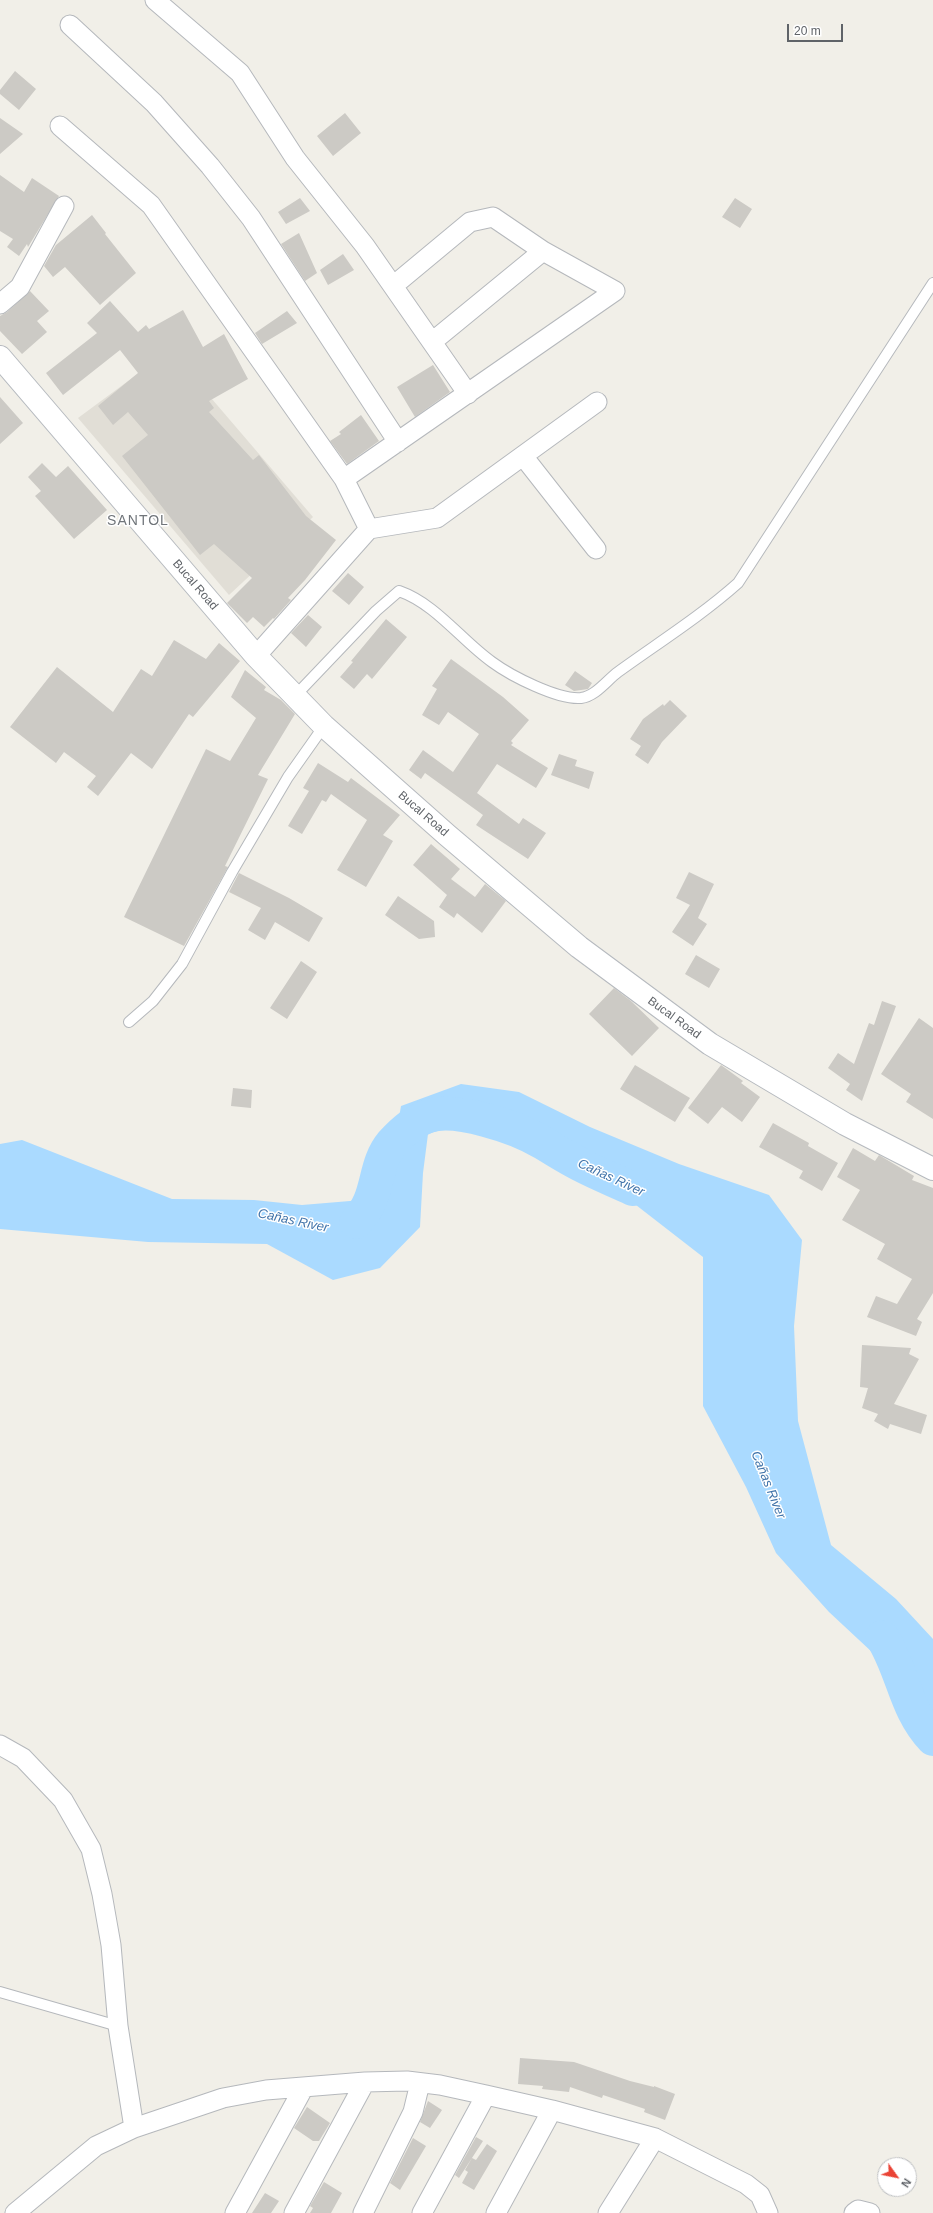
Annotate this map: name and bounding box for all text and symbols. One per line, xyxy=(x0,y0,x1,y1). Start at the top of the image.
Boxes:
scale bar xyxy=(789,16,845,42)
text: 20 m xyxy=(794,24,821,38)
district label: SANTOL xyxy=(107,513,169,529)
street label: Bucal Road xyxy=(169,557,221,613)
street label: Bucal Road xyxy=(395,788,451,840)
street label: Bucal Road xyxy=(645,994,703,1042)
water label: Cañas River xyxy=(575,1156,647,1200)
water label: Cañas River xyxy=(256,1206,330,1236)
water label: Cañas River xyxy=(747,1449,789,1521)
north arrow xyxy=(877,2157,917,2197)
text: N xyxy=(899,2176,913,2190)

